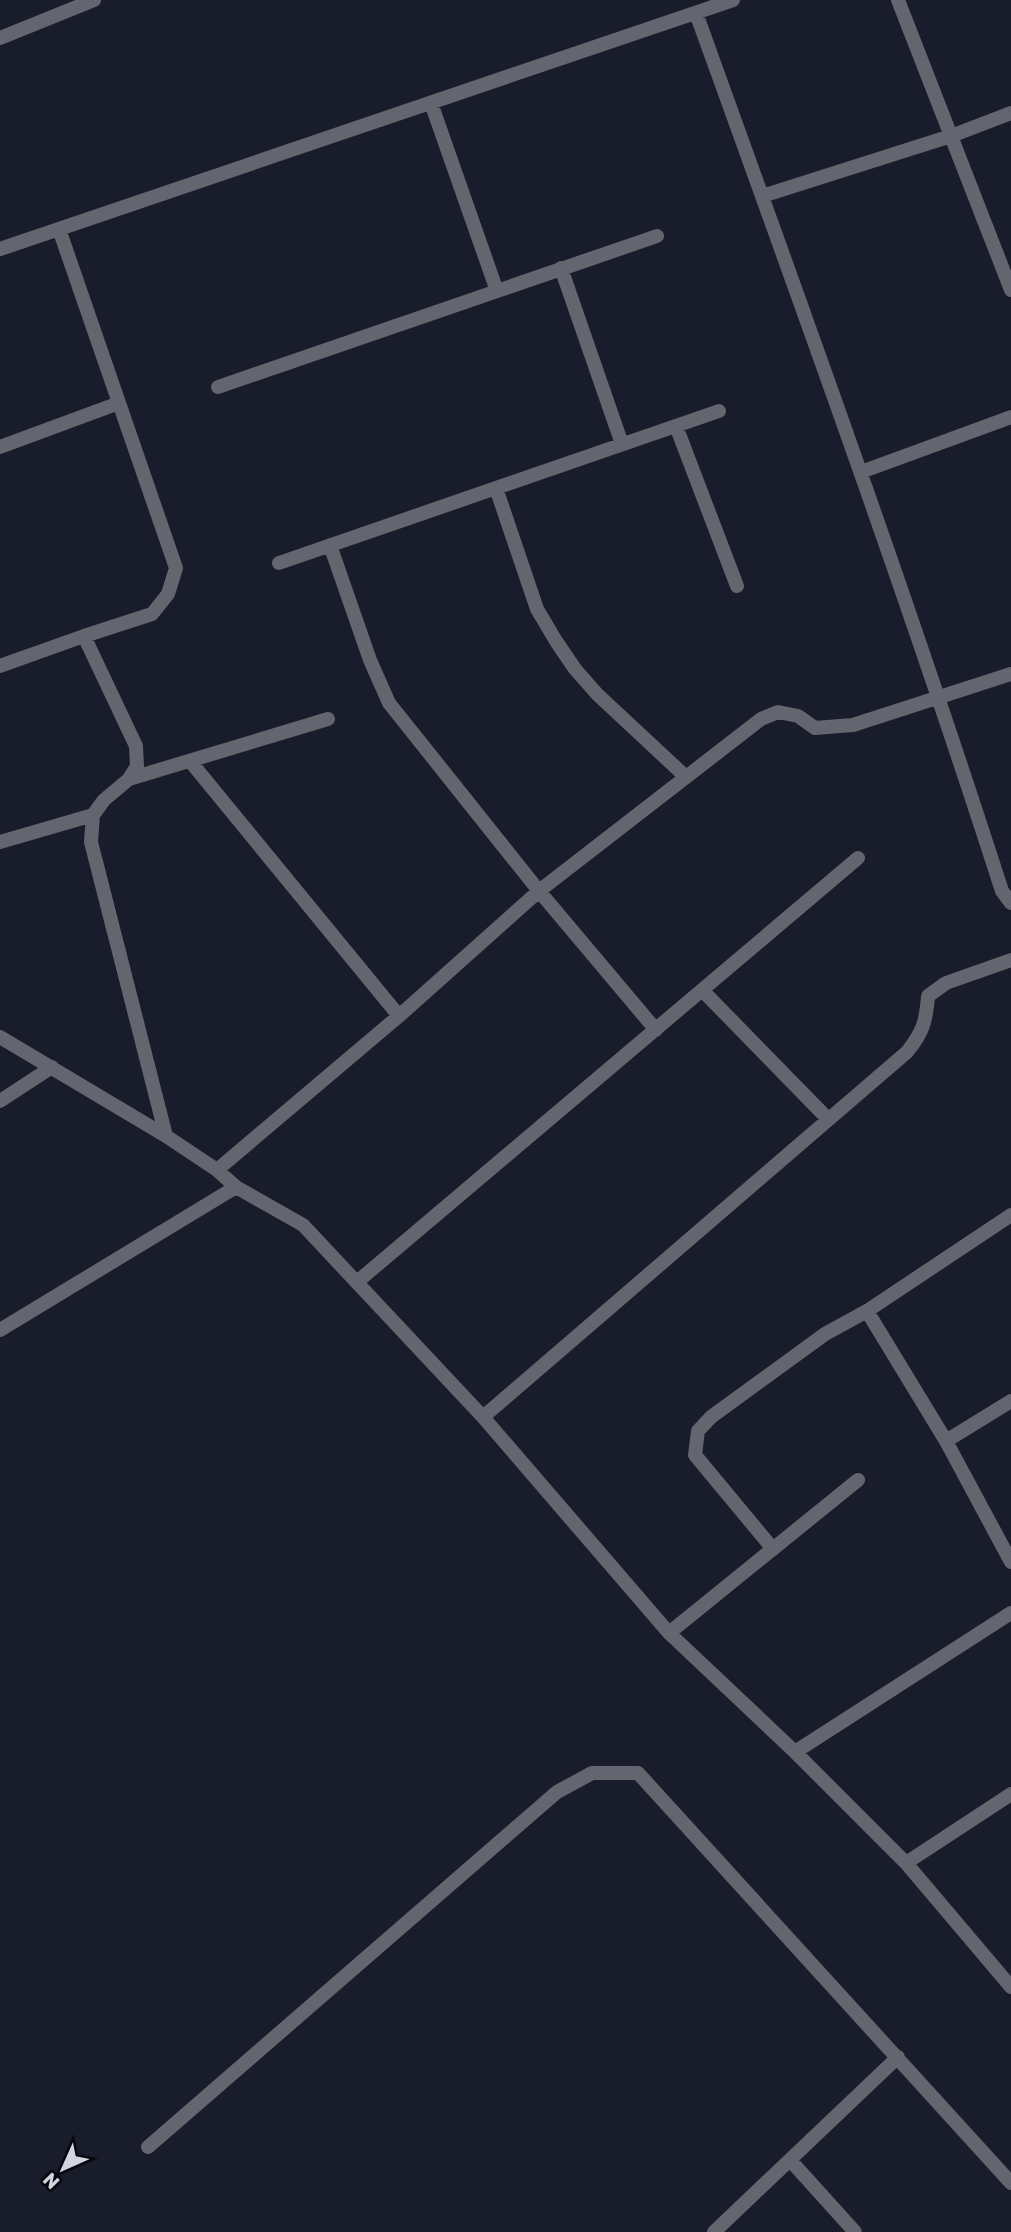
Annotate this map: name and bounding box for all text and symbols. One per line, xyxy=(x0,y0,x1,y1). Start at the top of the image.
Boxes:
north arrow xyxy=(28,2134,98,2204)
text: N xyxy=(38,2168,64,2194)

